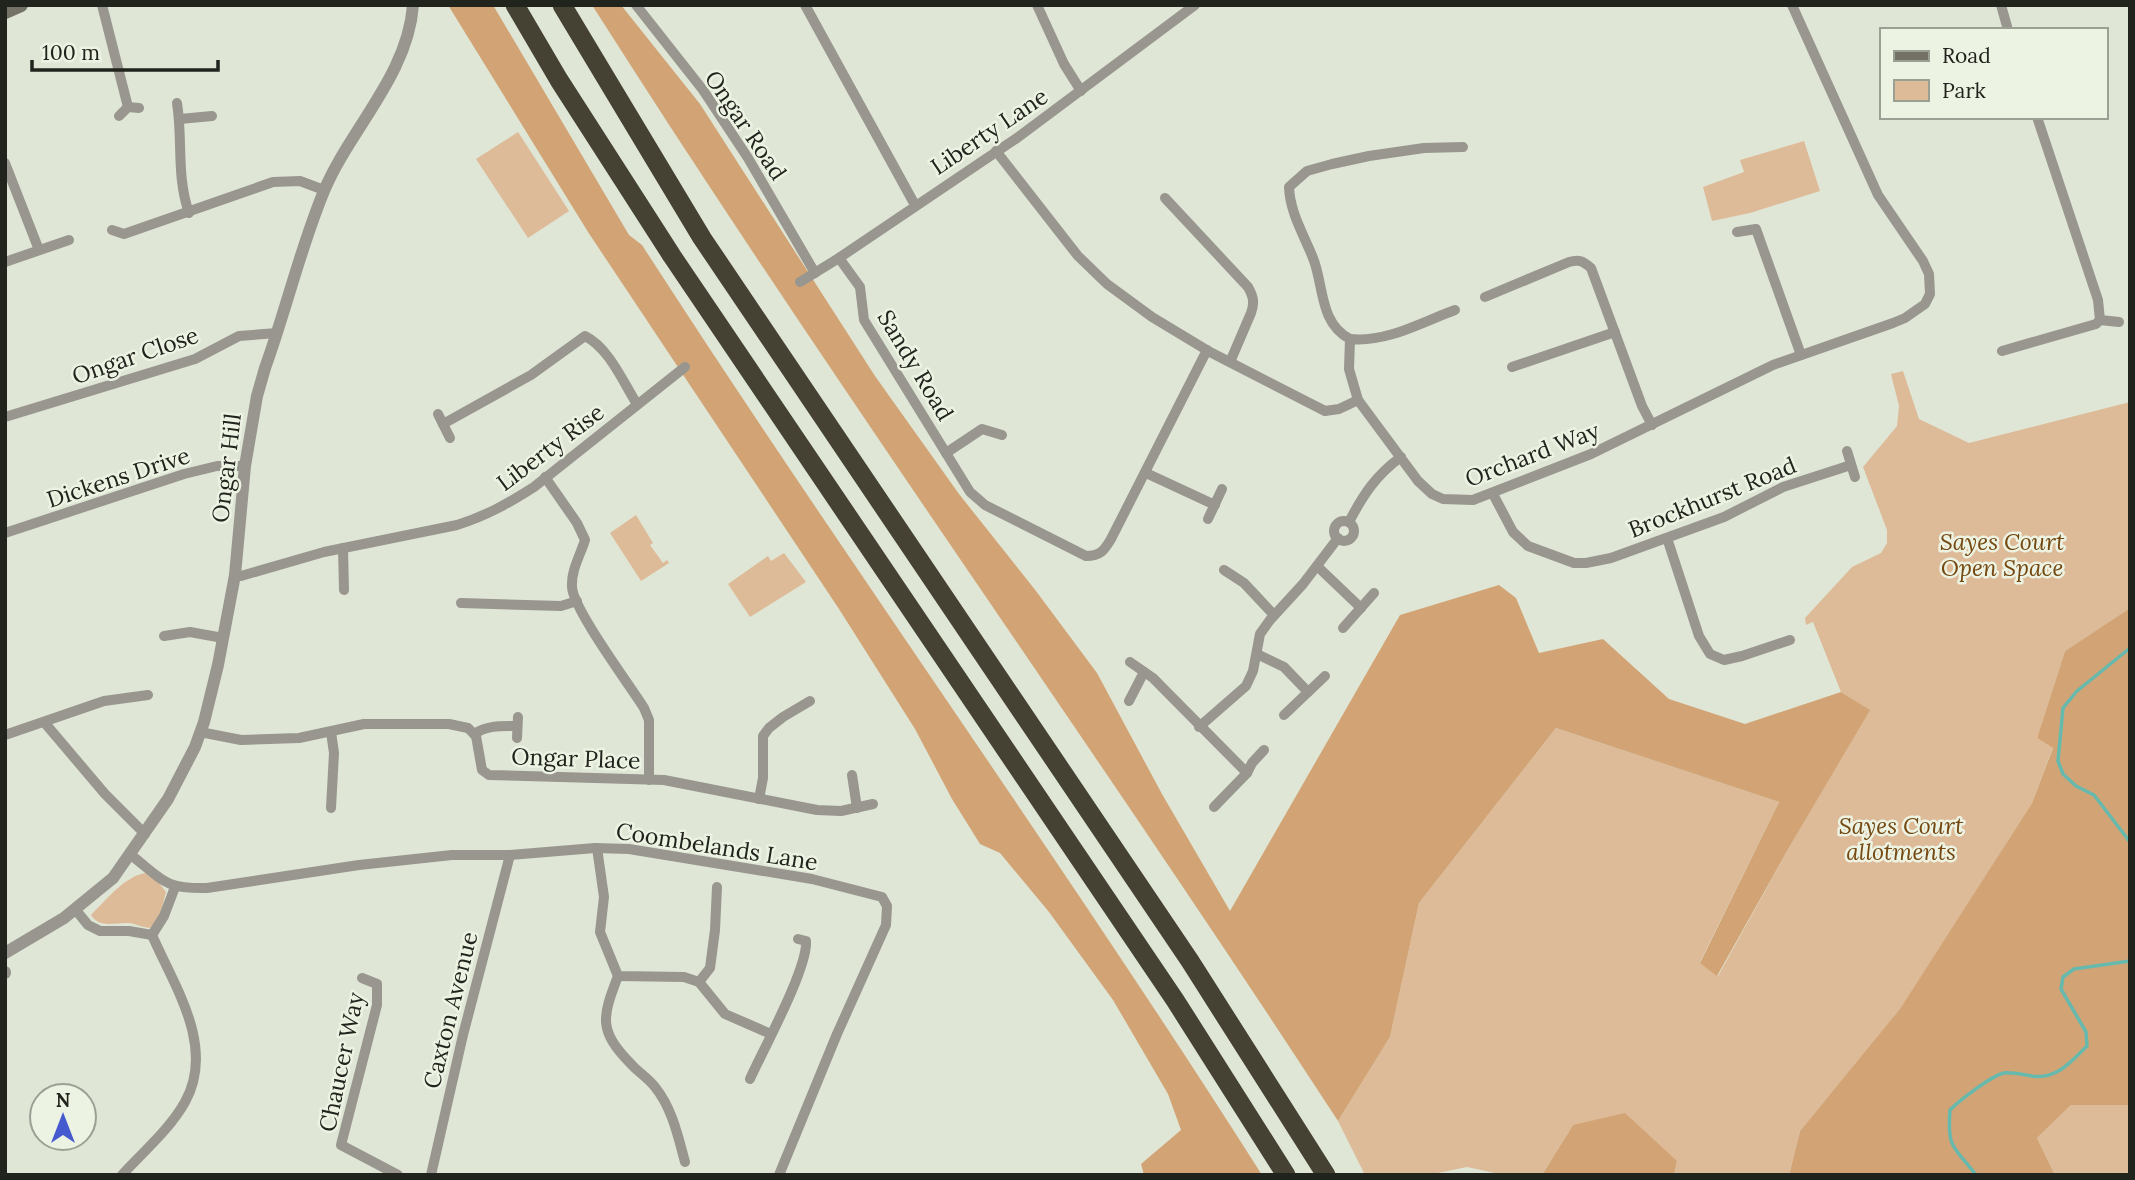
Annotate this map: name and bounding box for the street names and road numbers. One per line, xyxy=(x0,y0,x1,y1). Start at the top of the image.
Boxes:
street label: Ongar Road xyxy=(699,65,793,186)
street label: Liberty Lane xyxy=(925,81,1053,181)
street label: Sandy Road xyxy=(872,304,960,426)
street label: Ongar Close xyxy=(68,320,202,390)
street label: Liberty Rise xyxy=(491,397,609,497)
street label: Ongar Hill xyxy=(205,412,247,524)
street label: Orchard Way xyxy=(1461,415,1604,493)
street label: Dickens Drive xyxy=(43,440,193,514)
street label: Brockhurst Road xyxy=(1624,450,1800,544)
street label: Ongar Place xyxy=(511,741,641,775)
street label: Coombelands Lane xyxy=(614,816,820,876)
street label: Caxton Avenue xyxy=(417,929,483,1091)
street label: Chaucer Way xyxy=(312,989,370,1134)

